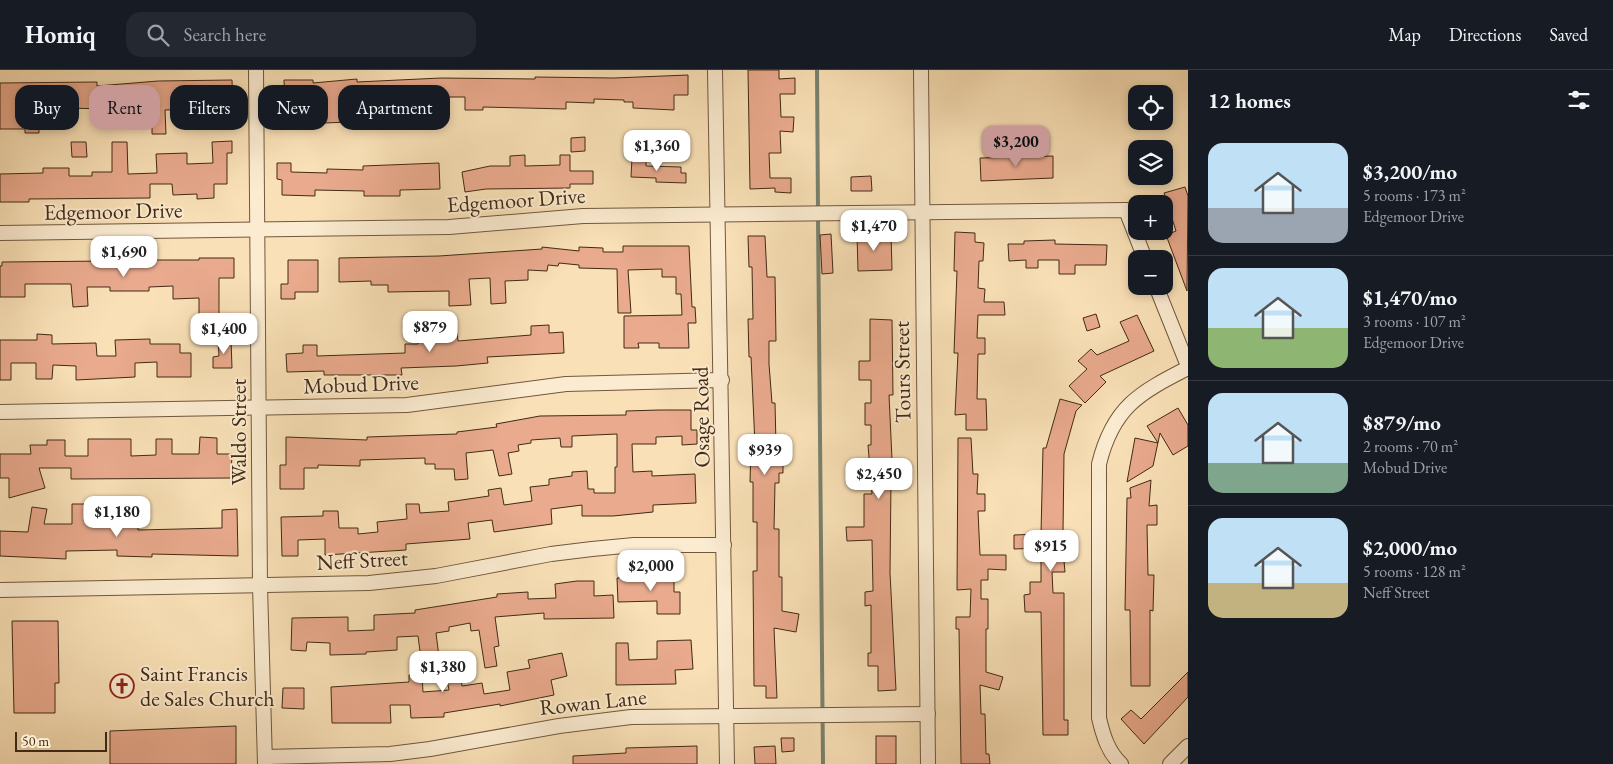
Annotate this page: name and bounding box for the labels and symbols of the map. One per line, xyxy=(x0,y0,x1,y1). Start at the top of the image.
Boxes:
pin: $3,200 xyxy=(975,126,1057,168)
pin: $1,360 xyxy=(616,129,698,172)
street label: Edgemoor Drive xyxy=(446,181,587,219)
street label: Edgemoor Drive xyxy=(43,195,183,227)
pin: $1,470 xyxy=(833,210,915,252)
pin: $1,690 xyxy=(83,236,165,278)
pin: $879 xyxy=(400,310,460,353)
pin: $1,400 xyxy=(183,312,265,355)
street label: Tours Street xyxy=(887,321,917,423)
street label: Osage Road xyxy=(686,365,716,468)
street label: Mobud Drive xyxy=(303,367,420,401)
street label: Waldo Street xyxy=(224,379,253,485)
pin: $939 xyxy=(735,434,795,476)
pin: $2,450 xyxy=(838,458,920,500)
pin: $1,180 xyxy=(76,496,158,538)
pin: $915 xyxy=(1021,530,1081,572)
street label: Neff Street xyxy=(316,543,408,577)
pin: $2,000 xyxy=(610,550,692,592)
pin: $1,380 xyxy=(402,650,484,693)
place label: Saint Francis de Sales Church xyxy=(140,659,275,713)
church icon: Saint Francis de Sales Church xyxy=(109,673,135,699)
street label: Rowan Lane xyxy=(538,682,648,722)
scale bar xyxy=(15,729,108,752)

